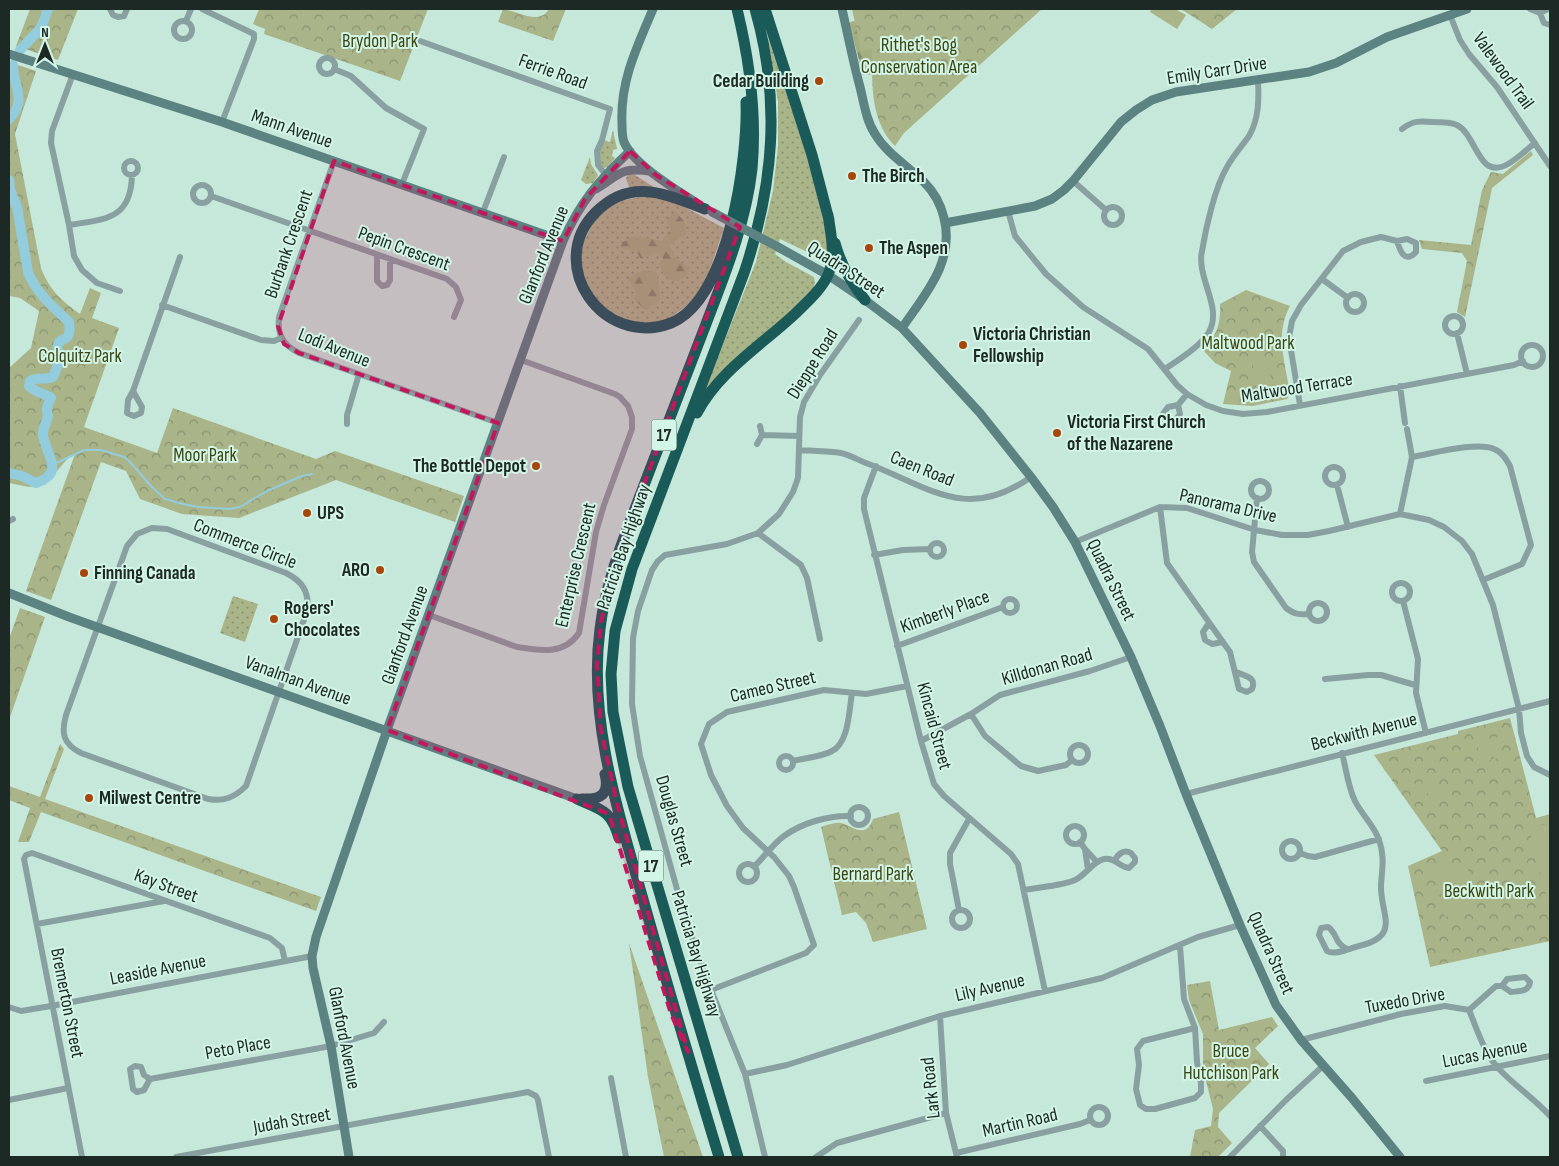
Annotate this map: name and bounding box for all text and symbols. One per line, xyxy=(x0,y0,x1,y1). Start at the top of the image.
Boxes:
north arrow xyxy=(20,20,70,70)
text: N xyxy=(41,24,49,41)
street label: Valewood Trail xyxy=(1467,28,1539,114)
park label: Brydon Park xyxy=(342,30,419,53)
park label: Rithet's Bog Conservation Area xyxy=(861,34,977,79)
street label: Ferrie Road xyxy=(516,49,590,95)
street label: Emily Carr Drive xyxy=(1165,52,1269,90)
place label: Cedar Building xyxy=(713,70,809,93)
marker: Cedar Building xyxy=(813,75,825,87)
street label: Mann Avenue xyxy=(248,104,336,154)
place label: The Birch xyxy=(862,165,925,188)
marker: The Birch xyxy=(846,170,858,182)
street label: Burbank Crescent xyxy=(260,186,318,301)
street label: Glanford Avenue xyxy=(514,202,574,308)
street label: Pepin Crescent xyxy=(355,222,453,276)
street label: Quadra Street xyxy=(803,236,889,304)
place label: The Aspen xyxy=(879,237,948,260)
marker: The Aspen xyxy=(863,242,875,254)
street label: Lodi Avenue xyxy=(295,323,373,373)
place label: Victoria Christian Fellowship xyxy=(973,323,1091,368)
street label: Dieppe Road xyxy=(782,325,844,403)
park label: Maltwood Park xyxy=(1201,332,1295,355)
marker: Victoria Christian Fellowship xyxy=(957,339,969,351)
park label: Colquitz Park xyxy=(38,345,122,368)
street label: Maltwood Terrace xyxy=(1240,368,1354,408)
place label: Victoria First Church of the Nazarene xyxy=(1067,411,1206,456)
road number: 17 xyxy=(652,420,676,450)
marker: Victoria First Church of the Nazarene xyxy=(1051,427,1063,439)
park label: Moor Park xyxy=(173,444,237,467)
street label: Caen Road xyxy=(887,446,957,492)
place label: The Bottle Depot xyxy=(413,455,526,478)
marker: The Bottle Depot xyxy=(530,460,542,472)
street label: Patricia Bay Highway xyxy=(592,481,656,613)
street label: Panorama Drive xyxy=(1177,484,1279,528)
street label: Enterprise Crescent xyxy=(550,500,602,630)
place label: UPS xyxy=(317,502,344,525)
marker: UPS xyxy=(301,507,313,519)
street label: Commerce Circle xyxy=(190,514,300,574)
street label: Quadra Street xyxy=(1081,535,1141,625)
place label: ARO xyxy=(341,559,370,582)
place label: Finning Canada xyxy=(94,562,196,585)
marker: ARO xyxy=(374,564,386,576)
marker: Finning Canada xyxy=(78,567,90,579)
street label: Glanford Avenue xyxy=(376,582,434,688)
street label: Kimberly Place xyxy=(897,585,993,639)
place label: Rogers' Chocolates xyxy=(284,597,360,642)
marker: Rogers' Chocolates xyxy=(268,613,280,625)
street label: Killdonan Road xyxy=(999,643,1095,691)
street label: Vanalman Avenue xyxy=(242,651,354,711)
street label: Cameo Street xyxy=(728,666,818,708)
street label: Kincaid Street xyxy=(911,680,957,772)
street label: Beckwith Avenue xyxy=(1309,708,1419,756)
street label: Douglas Street xyxy=(650,773,698,869)
place label: Milwest Centre xyxy=(99,787,201,810)
marker: Milwest Centre xyxy=(83,792,95,804)
road number: 17 xyxy=(638,850,664,881)
park label: Bernard Park xyxy=(833,863,914,886)
street label: Kay Street xyxy=(131,864,201,908)
park label: Beckwith Park xyxy=(1444,880,1535,903)
street label: Patricia Bay Highway xyxy=(666,888,726,1021)
street label: Quadra Street xyxy=(1243,908,1300,998)
street label: Bremerton Street xyxy=(45,946,89,1060)
street label: Leaside Avenue xyxy=(108,949,208,991)
street label: Lily Avenue xyxy=(953,969,1027,1007)
street label: Tuxedo Drive xyxy=(1363,983,1447,1019)
street label: Glanford Avenue xyxy=(323,985,365,1091)
street label: Peto Place xyxy=(203,1031,273,1065)
street label: Lucas Avenue xyxy=(1441,1035,1529,1073)
park label: Bruce Hutchison Park xyxy=(1183,1040,1280,1085)
street label: Lark Road xyxy=(916,1056,946,1120)
street label: Judah Street xyxy=(250,1103,333,1139)
street label: Martin Road xyxy=(980,1103,1060,1143)

